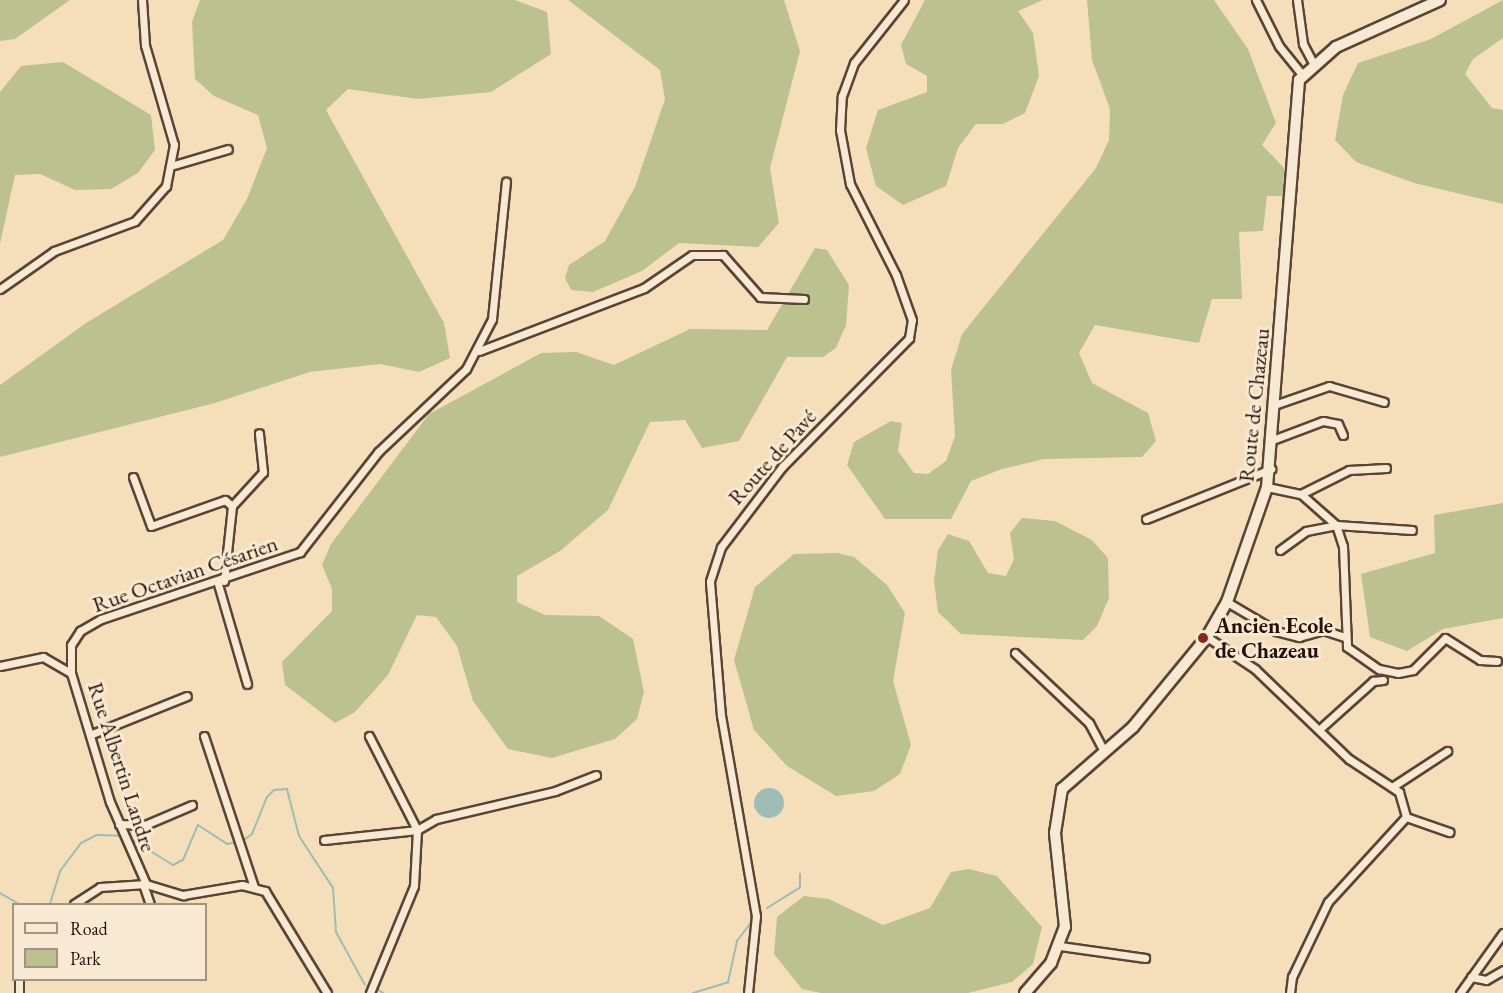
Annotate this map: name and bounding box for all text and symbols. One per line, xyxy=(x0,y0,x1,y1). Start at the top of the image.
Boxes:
street label: Route de Chazeau xyxy=(1233,327,1275,483)
street label: Route de Pavé xyxy=(722,404,822,510)
street label: Rue Octavian Césarien xyxy=(89,530,281,618)
place label: Ancien Ecole de Chazeau xyxy=(1215,612,1333,664)
marker: Ancien Ecole de Chazeau xyxy=(1196,631,1210,645)
street label: Rue Albertin Landre xyxy=(82,679,162,855)
legend xyxy=(12,903,207,981)
text: Road xyxy=(70,917,108,940)
text: Park xyxy=(70,947,101,970)

